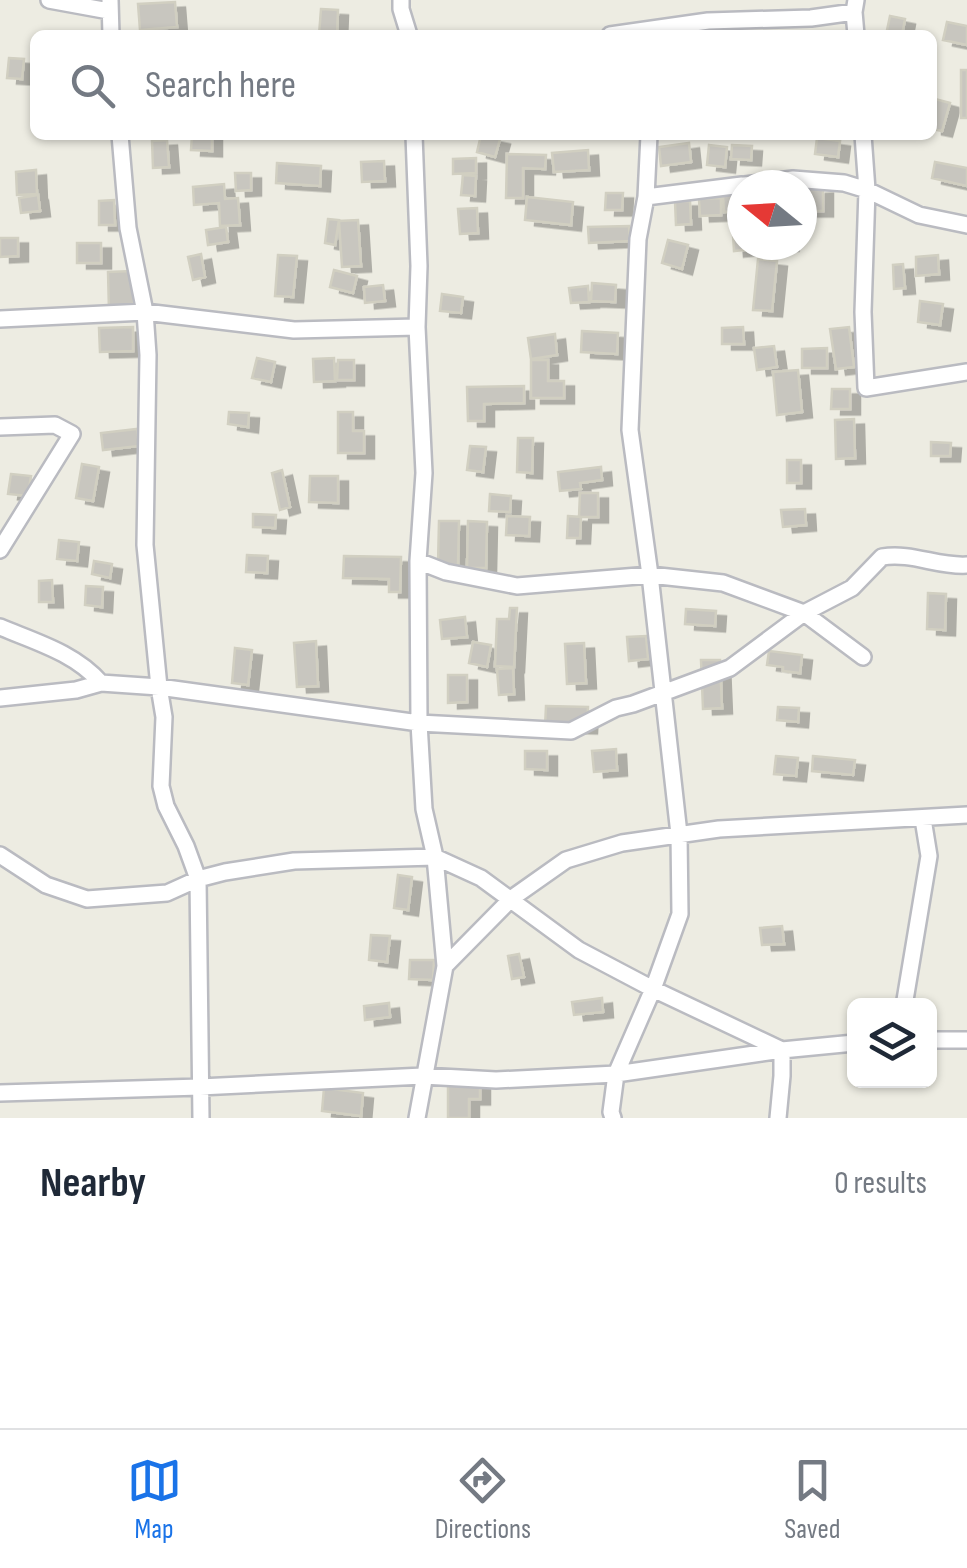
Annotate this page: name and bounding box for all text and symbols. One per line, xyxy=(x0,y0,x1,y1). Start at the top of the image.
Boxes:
search box xyxy=(30,30,937,140)
icon: search xyxy=(65,58,120,113)
text: Search here xyxy=(145,63,296,108)
north arrow xyxy=(727,170,817,260)
map controls xyxy=(847,998,937,1088)
button: layers xyxy=(847,998,937,1088)
text: Nearby xyxy=(40,1158,146,1209)
text: 0 results xyxy=(834,1164,927,1203)
tab: Map xyxy=(127,1453,182,1546)
tab: Directions xyxy=(435,1453,531,1546)
tab: Saved xyxy=(784,1453,840,1546)

